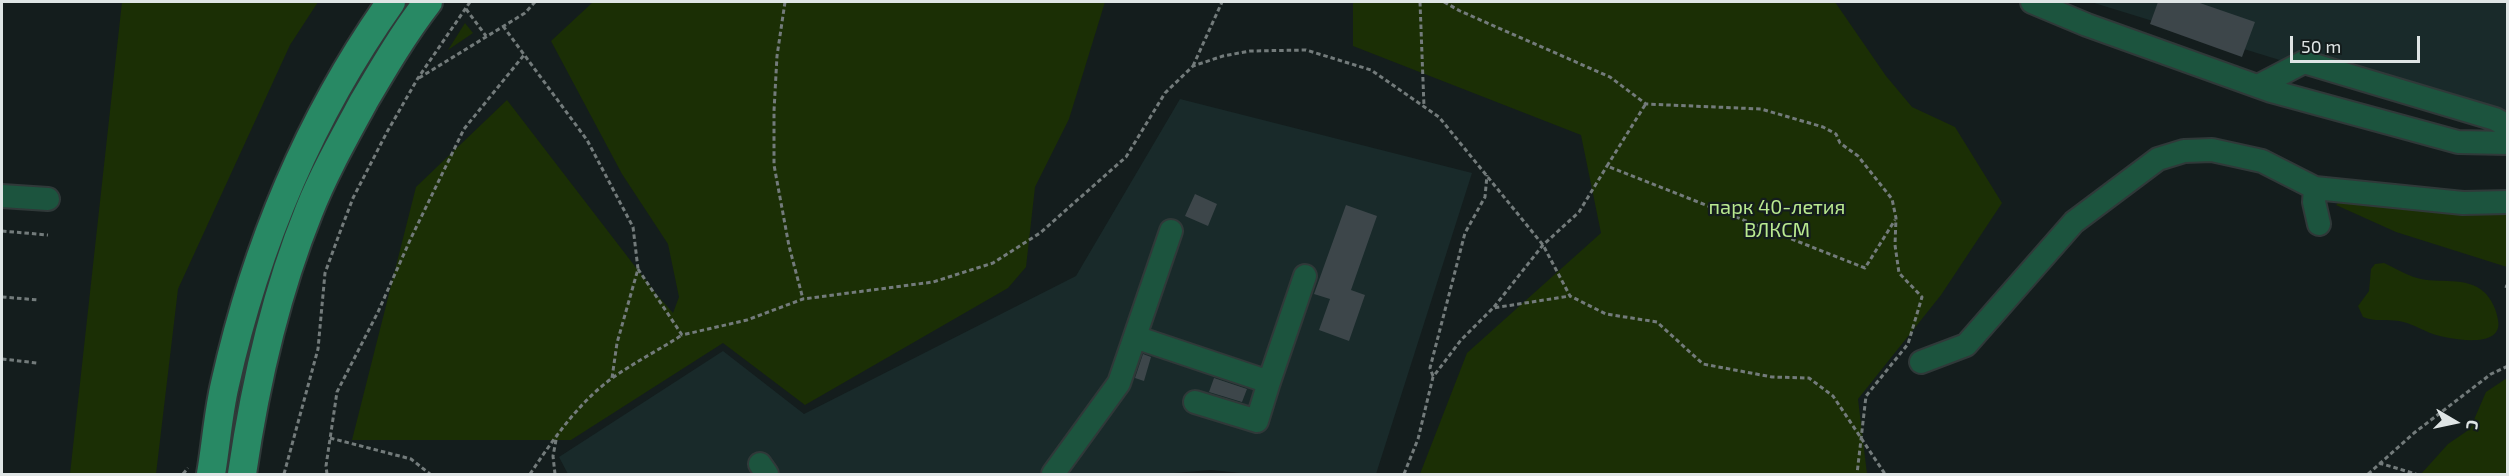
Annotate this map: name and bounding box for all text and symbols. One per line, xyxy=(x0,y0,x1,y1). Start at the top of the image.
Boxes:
scale bar xyxy=(2293,24,2424,62)
text: 50 m xyxy=(2301,35,2341,57)
park label: парк 40-летия ВЛКСМ xyxy=(1709,195,1845,242)
north arrow xyxy=(2425,392,2485,452)
text: С xyxy=(2463,419,2483,431)

